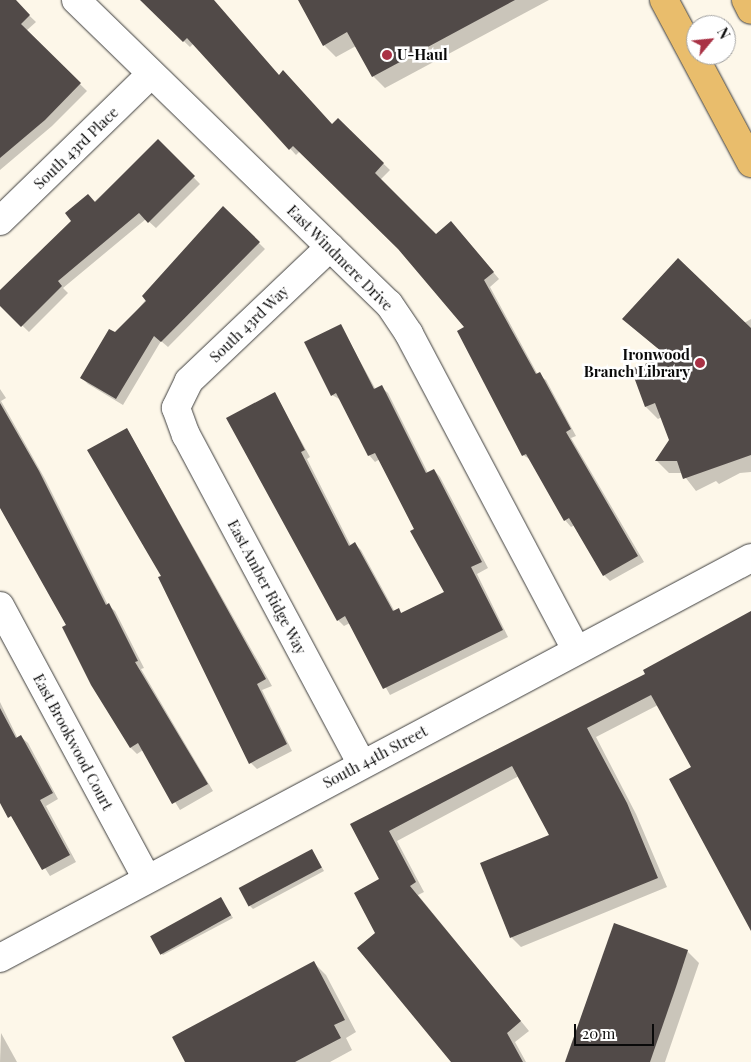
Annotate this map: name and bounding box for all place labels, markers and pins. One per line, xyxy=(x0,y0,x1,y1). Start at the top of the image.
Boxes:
place label: U-Haul xyxy=(397,46,448,64)
marker: U-Haul xyxy=(381,49,393,61)
place label: Ironwood Branch Library xyxy=(584,345,690,380)
marker: Ironwood Branch Library xyxy=(694,357,706,369)

